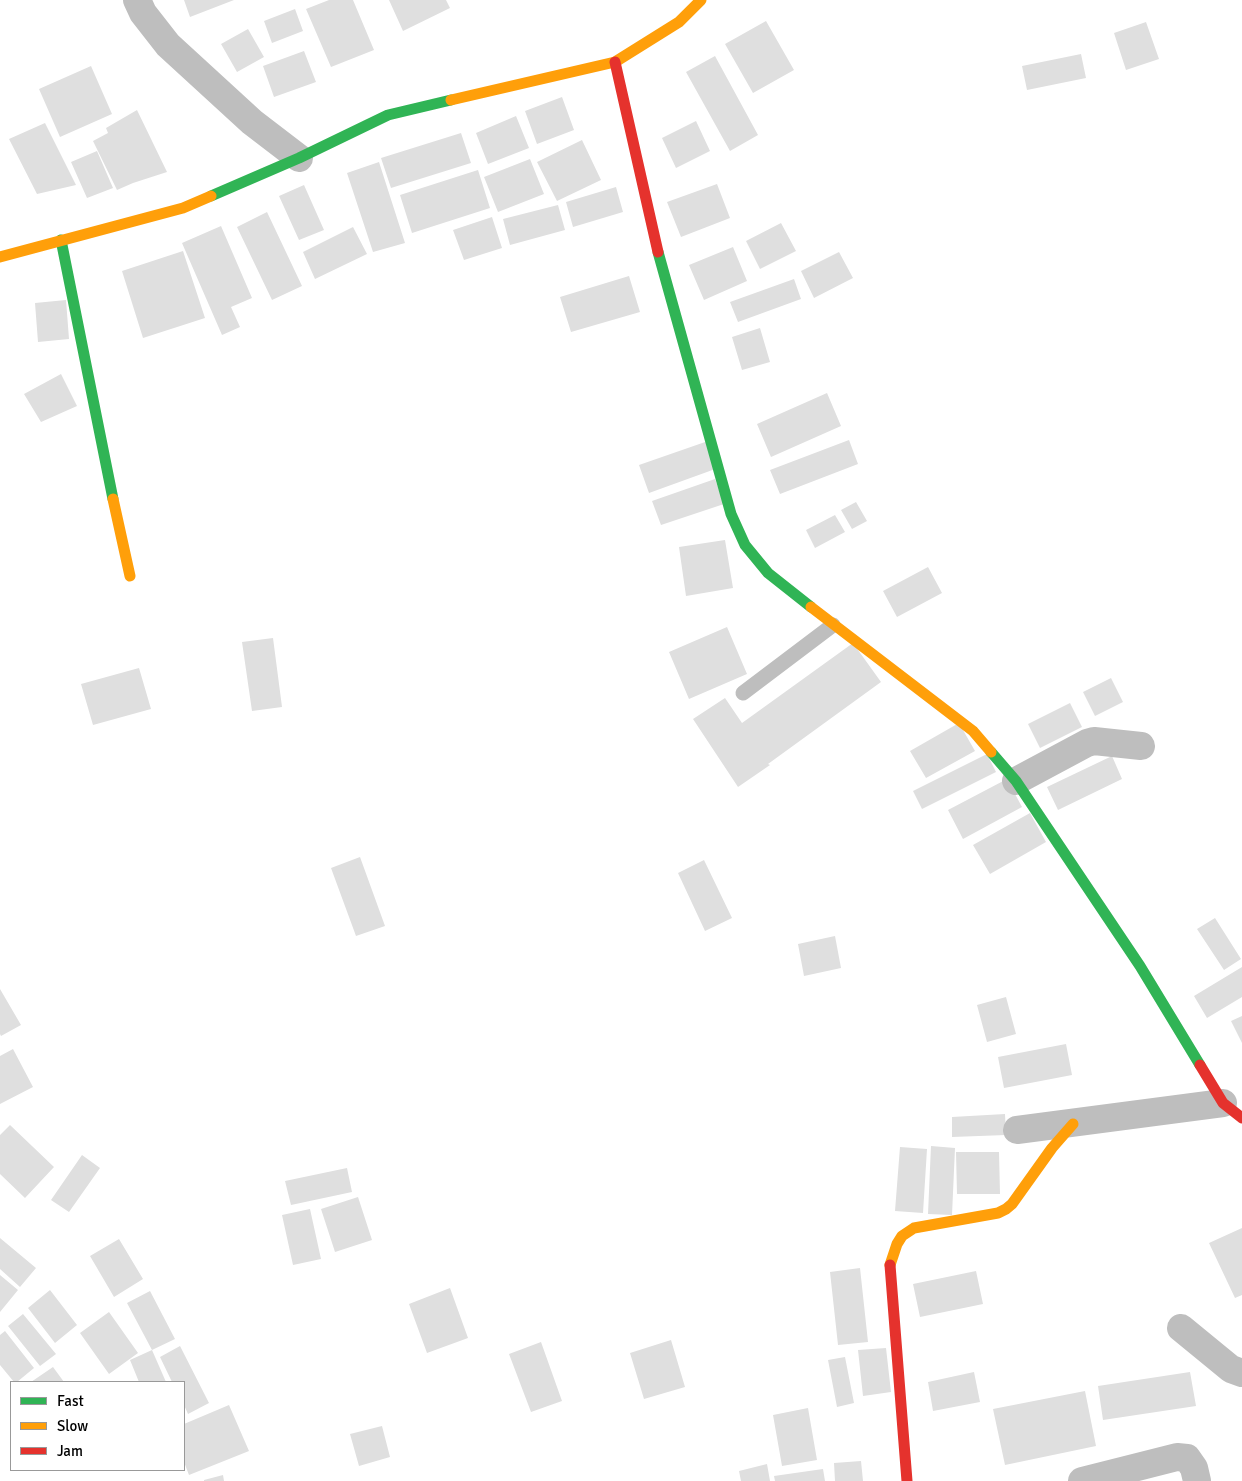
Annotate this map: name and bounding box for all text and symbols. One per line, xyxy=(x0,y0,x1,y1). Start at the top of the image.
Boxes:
legend xyxy=(10,1381,185,1471)
text: Fast xyxy=(57,1392,84,1410)
text: Slow xyxy=(57,1417,88,1435)
text: Jam xyxy=(57,1442,83,1460)

